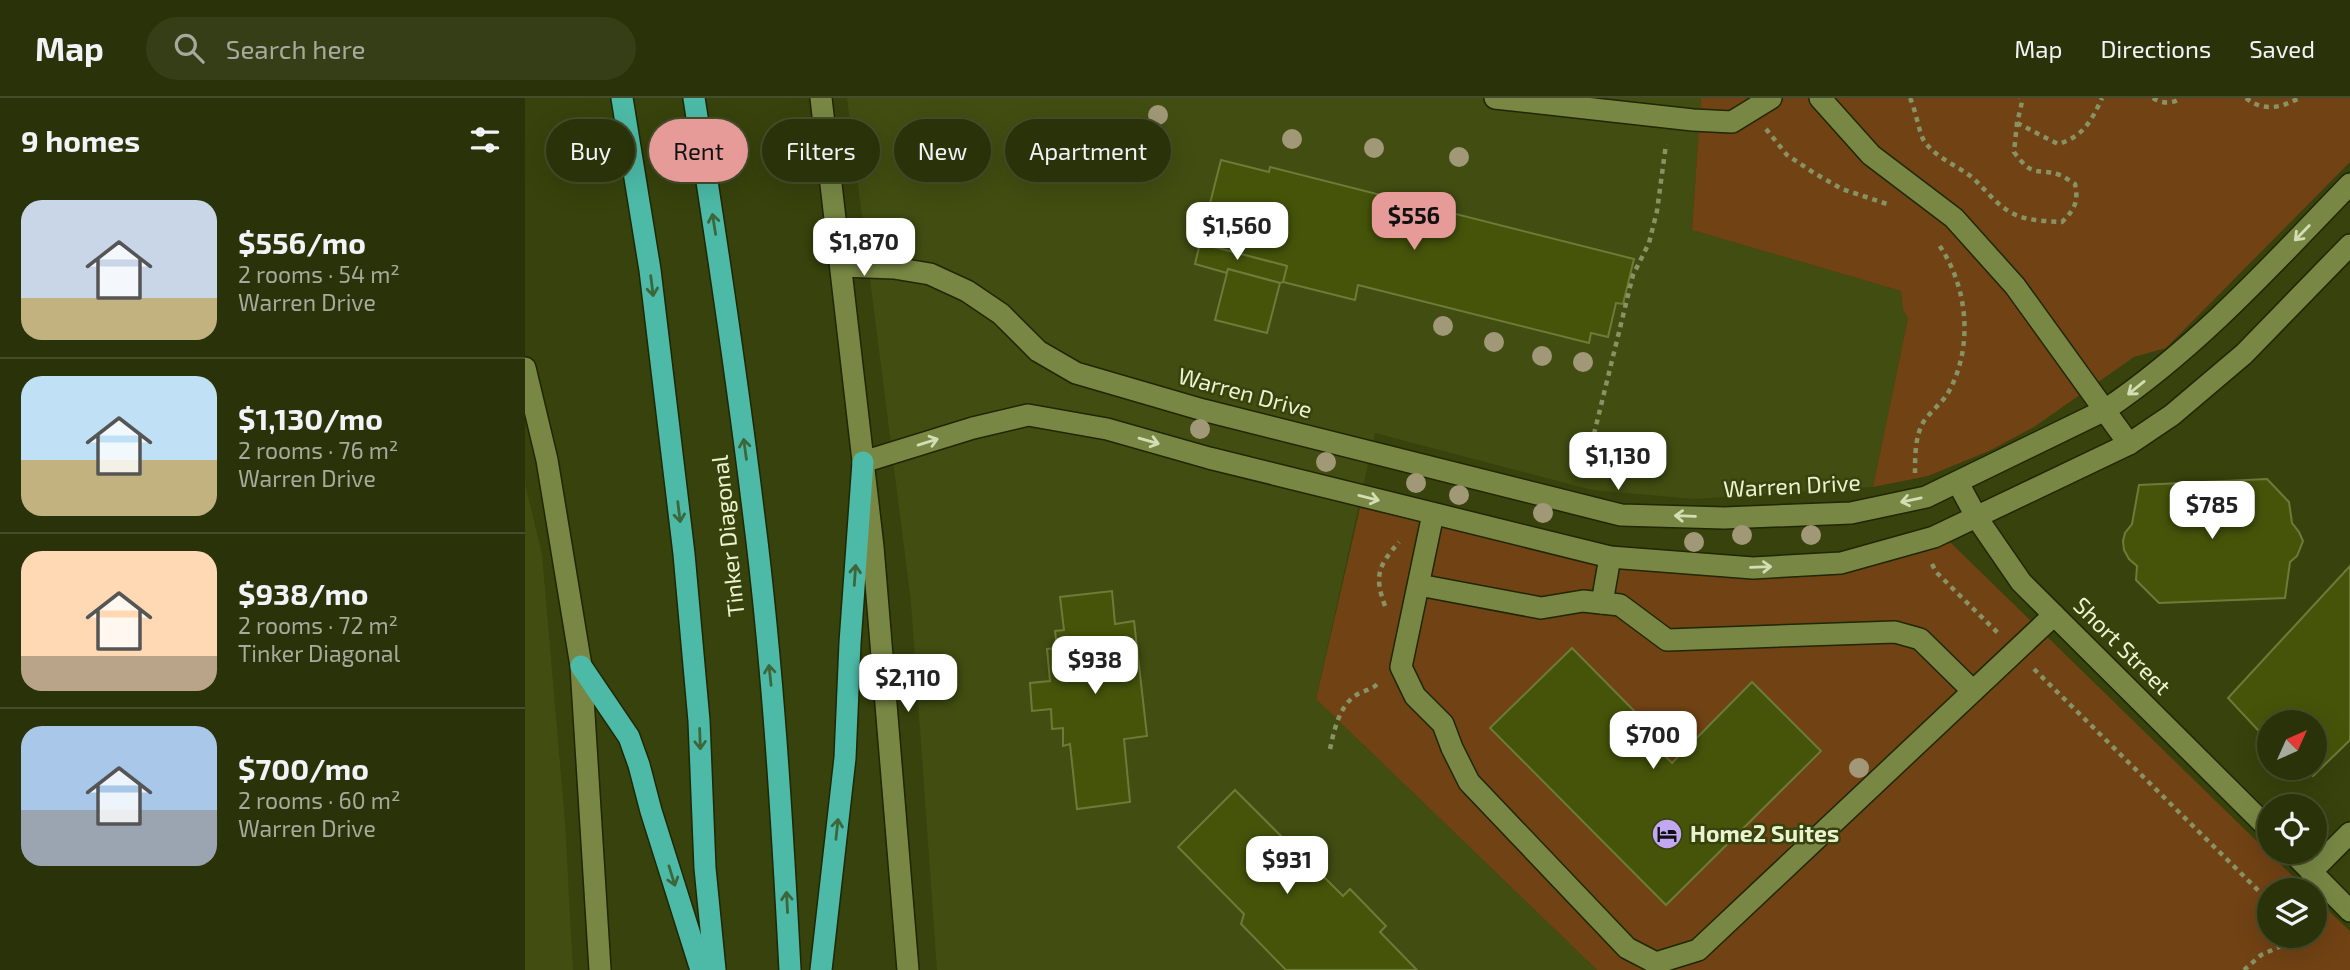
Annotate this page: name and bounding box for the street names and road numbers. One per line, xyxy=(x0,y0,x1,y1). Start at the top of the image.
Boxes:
street label: Warren Drive xyxy=(1175,361,1315,423)
street label: Tinker Diagonal xyxy=(705,454,749,618)
street label: Warren Drive xyxy=(1722,467,1861,503)
street label: Short Street xyxy=(2068,591,2177,700)

